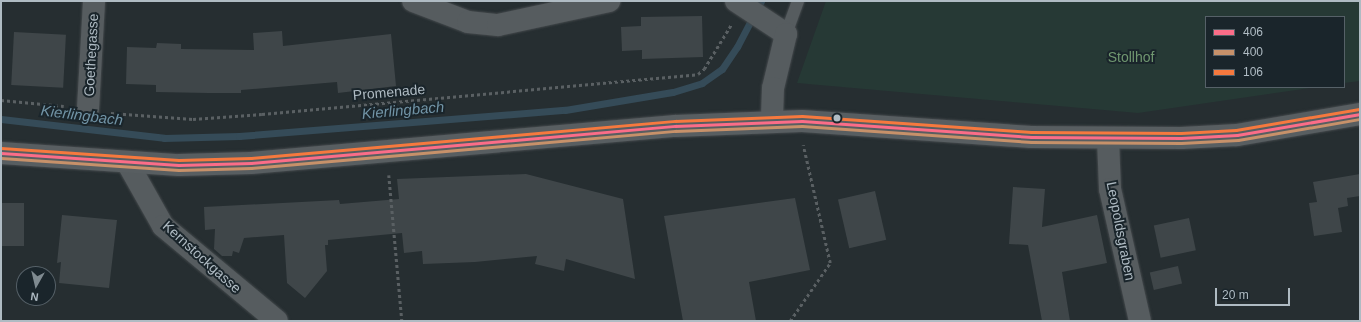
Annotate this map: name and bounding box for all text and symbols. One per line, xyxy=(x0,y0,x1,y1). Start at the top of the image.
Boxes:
street label: Goethegasse xyxy=(80,13,102,97)
legend xyxy=(1205,16,1345,88)
text: 406 xyxy=(1243,25,1263,39)
text: 400 xyxy=(1243,45,1263,59)
park label: Stollhof xyxy=(1108,49,1154,65)
text: 106 xyxy=(1243,65,1263,79)
street label: Promenade xyxy=(352,80,426,104)
water label: Kierlingbach xyxy=(361,97,445,123)
water label: Kierlingbach xyxy=(40,101,124,129)
unlabelled marker xyxy=(832,113,842,123)
street label: Leopoldsgraben xyxy=(1103,180,1139,282)
street label: Kernstockgasse xyxy=(159,217,245,297)
north arrow xyxy=(16,266,56,306)
scale bar xyxy=(1217,280,1292,306)
text: 20 m xyxy=(1222,288,1249,302)
text: N xyxy=(30,290,39,303)

